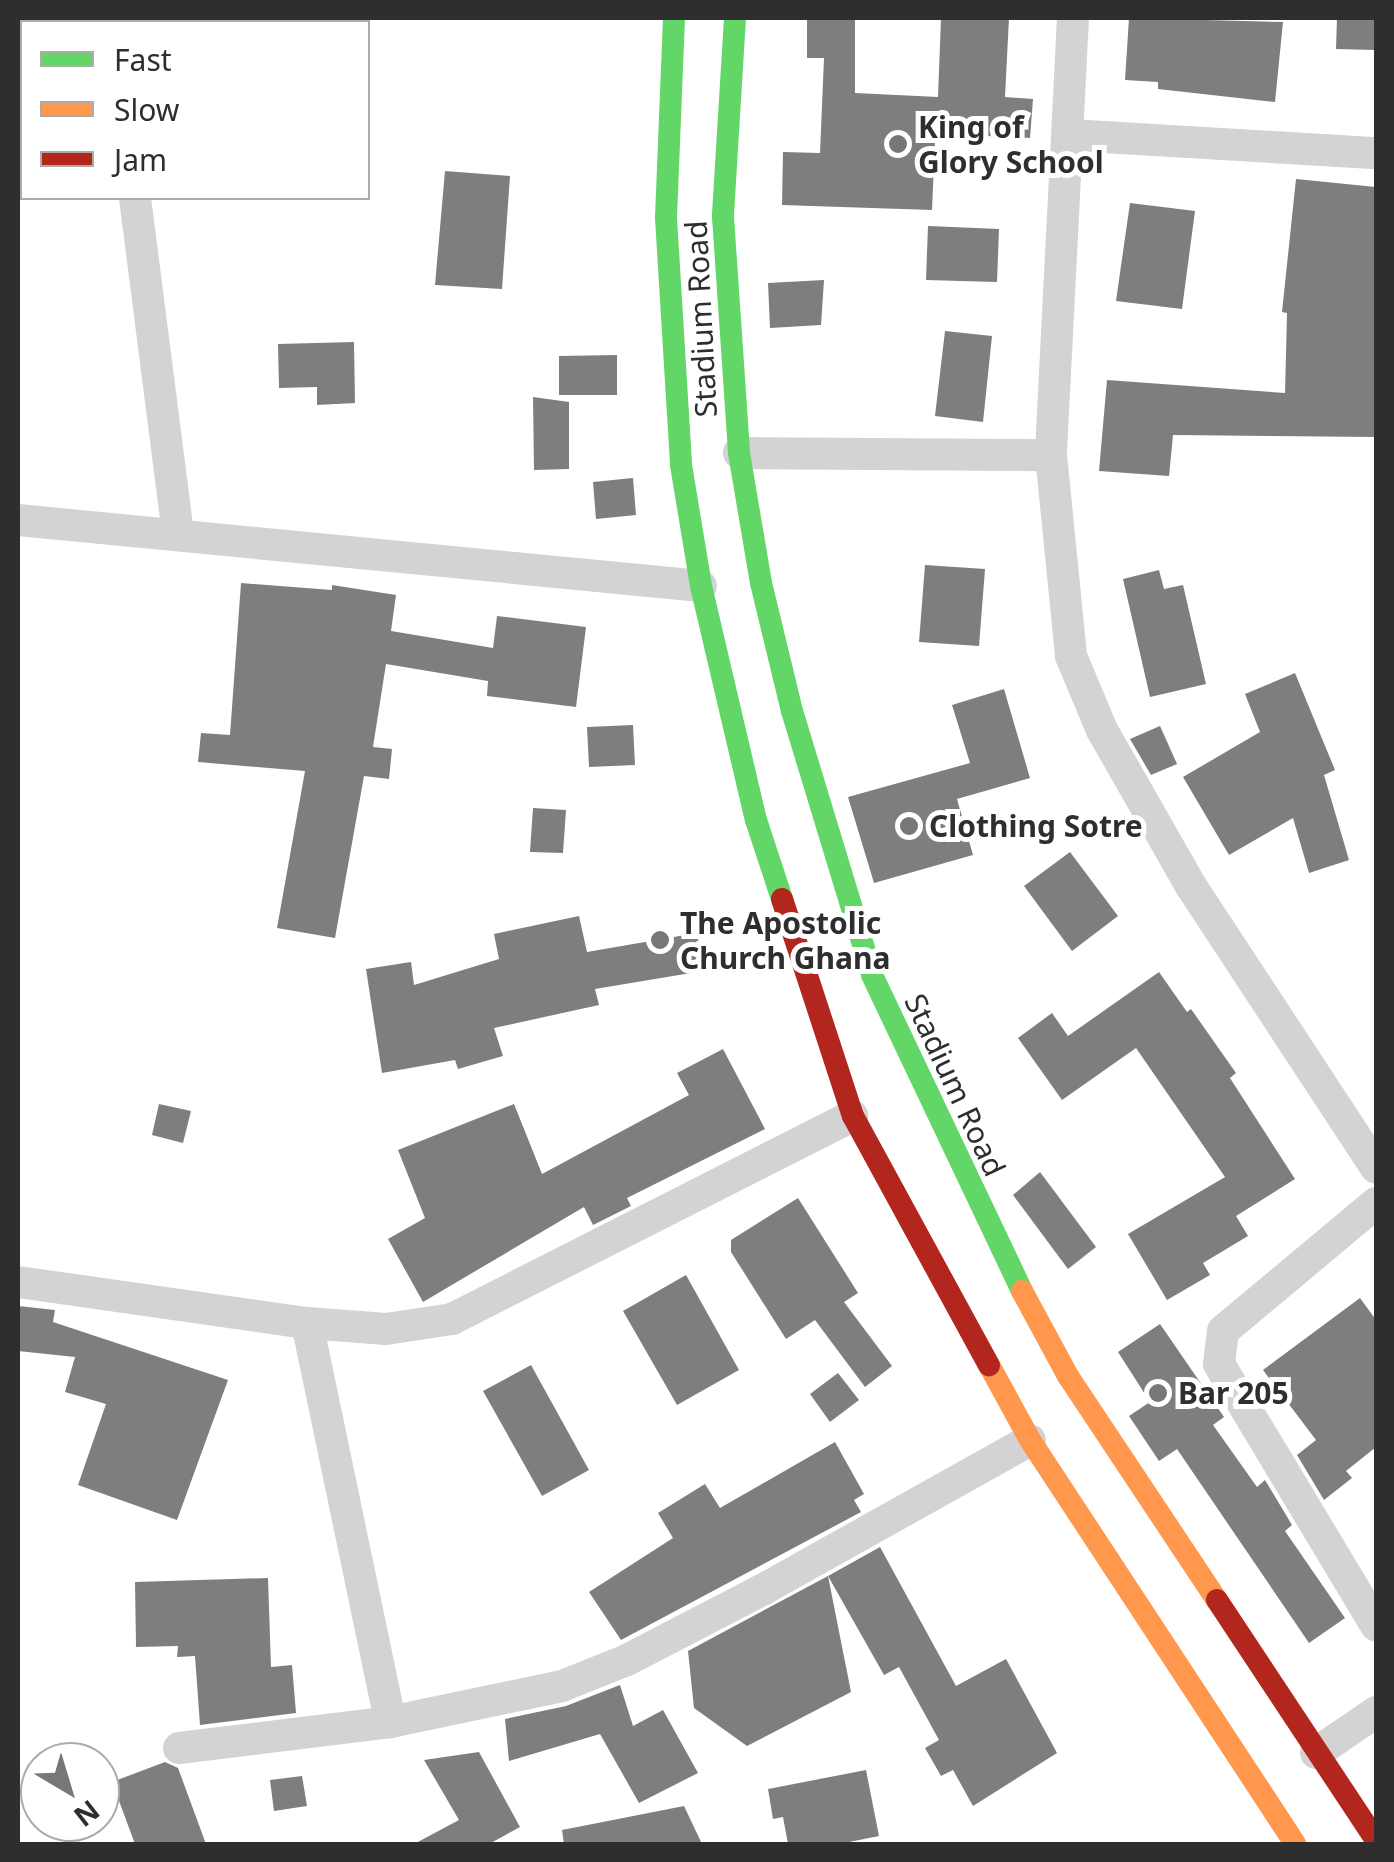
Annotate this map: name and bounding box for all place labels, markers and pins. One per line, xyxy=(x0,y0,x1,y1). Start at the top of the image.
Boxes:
place label: King of Glory School xyxy=(918,109,1104,180)
marker: King of Glory School xyxy=(887,133,909,155)
place label: Clothing Sotre xyxy=(929,808,1143,844)
marker: Clothing Sotre xyxy=(898,815,920,837)
place label: The Apostolic Church Ghana xyxy=(680,905,891,976)
marker: The Apostolic Church Ghana xyxy=(649,929,671,951)
place label: Bar 205 xyxy=(1178,1375,1289,1411)
marker: Bar 205 xyxy=(1147,1382,1169,1404)

